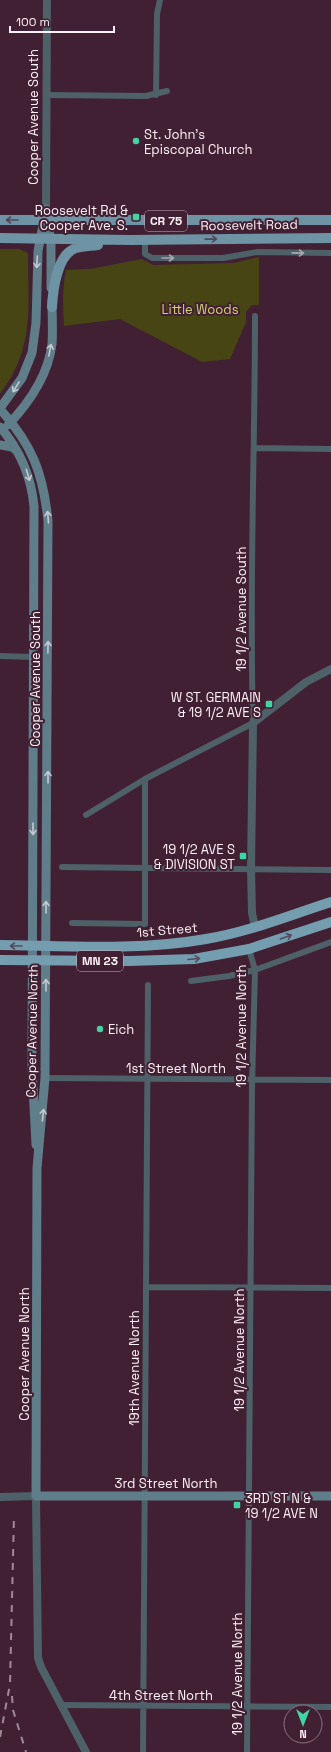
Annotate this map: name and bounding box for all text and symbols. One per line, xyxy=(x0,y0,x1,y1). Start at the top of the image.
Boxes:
scale bar xyxy=(10,8,114,34)
text: 100 m xyxy=(16,14,50,30)
street label: Cooper Avenue South xyxy=(25,49,42,185)
place label: St. John’s Episcopal Church xyxy=(144,126,253,158)
marker: St. John’s Episcopal Church xyxy=(131,136,141,146)
place label: Roosevelt Rd & Cooper Ave. S. xyxy=(35,202,128,234)
road number: CR 75 xyxy=(145,211,187,231)
marker: Roosevelt Rd & Cooper Ave. S. xyxy=(131,212,141,222)
one-way arrow xyxy=(6,216,19,224)
street label: Roosevelt Road xyxy=(200,216,298,234)
one-way arrow xyxy=(204,235,217,243)
one-way arrow xyxy=(291,249,304,257)
one-way arrow xyxy=(161,254,174,262)
one-way arrow xyxy=(34,255,41,268)
park label: Little Woods xyxy=(161,301,239,318)
one-way arrow xyxy=(47,343,55,356)
one-way arrow xyxy=(11,382,20,393)
one-way arrow xyxy=(25,469,32,482)
one-way arrow xyxy=(44,511,51,524)
street label: 19 1/2 Avenue South xyxy=(233,546,250,672)
street label: Cooper Avenue South xyxy=(27,611,44,747)
one-way arrow xyxy=(44,641,51,654)
place label: W ST. GERMAIN & 19 1/2 AVE S xyxy=(171,689,261,721)
marker: W ST. GERMAIN & 19 1/2 AVE S xyxy=(264,699,274,709)
one-way arrow xyxy=(44,771,52,784)
one-way arrow xyxy=(29,822,37,835)
place label: 19 1/2 AVE S & DIVISION ST xyxy=(154,841,235,873)
marker: 19 1/2 AVE S & DIVISION ST xyxy=(238,851,248,861)
one-way arrow xyxy=(43,901,50,914)
street label: 1st Street xyxy=(136,919,198,941)
one-way arrow xyxy=(280,933,292,941)
one-way arrow xyxy=(10,942,23,949)
road number: MN 23 xyxy=(77,951,123,971)
one-way arrow xyxy=(187,956,200,963)
street label: Cooper Avenue North xyxy=(22,964,42,1098)
street label: 19 1/2 Avenue North xyxy=(233,965,250,1087)
one-way arrow xyxy=(42,979,50,992)
place label: Eich xyxy=(108,1021,134,1038)
marker: Eich xyxy=(95,1024,105,1034)
street label: 1st Street North xyxy=(126,1060,226,1077)
one-way arrow xyxy=(39,1109,47,1122)
street label: Cooper Avenue North xyxy=(16,1287,33,1421)
street label: 19 1/2 Avenue North xyxy=(231,1289,248,1411)
street label: 19th Avenue North xyxy=(126,1310,143,1426)
street label: 3rd Street North xyxy=(115,1475,217,1492)
place label: 3RD ST N & 19 1/2 AVE N xyxy=(245,1490,318,1522)
marker: 3RD ST N & 19 1/2 AVE N xyxy=(232,1500,242,1510)
street label: 19 1/2 Avenue North xyxy=(229,1613,246,1735)
street label: 4th Street North xyxy=(109,1687,213,1704)
north arrow xyxy=(283,1704,323,1744)
text: N xyxy=(299,1727,307,1741)

